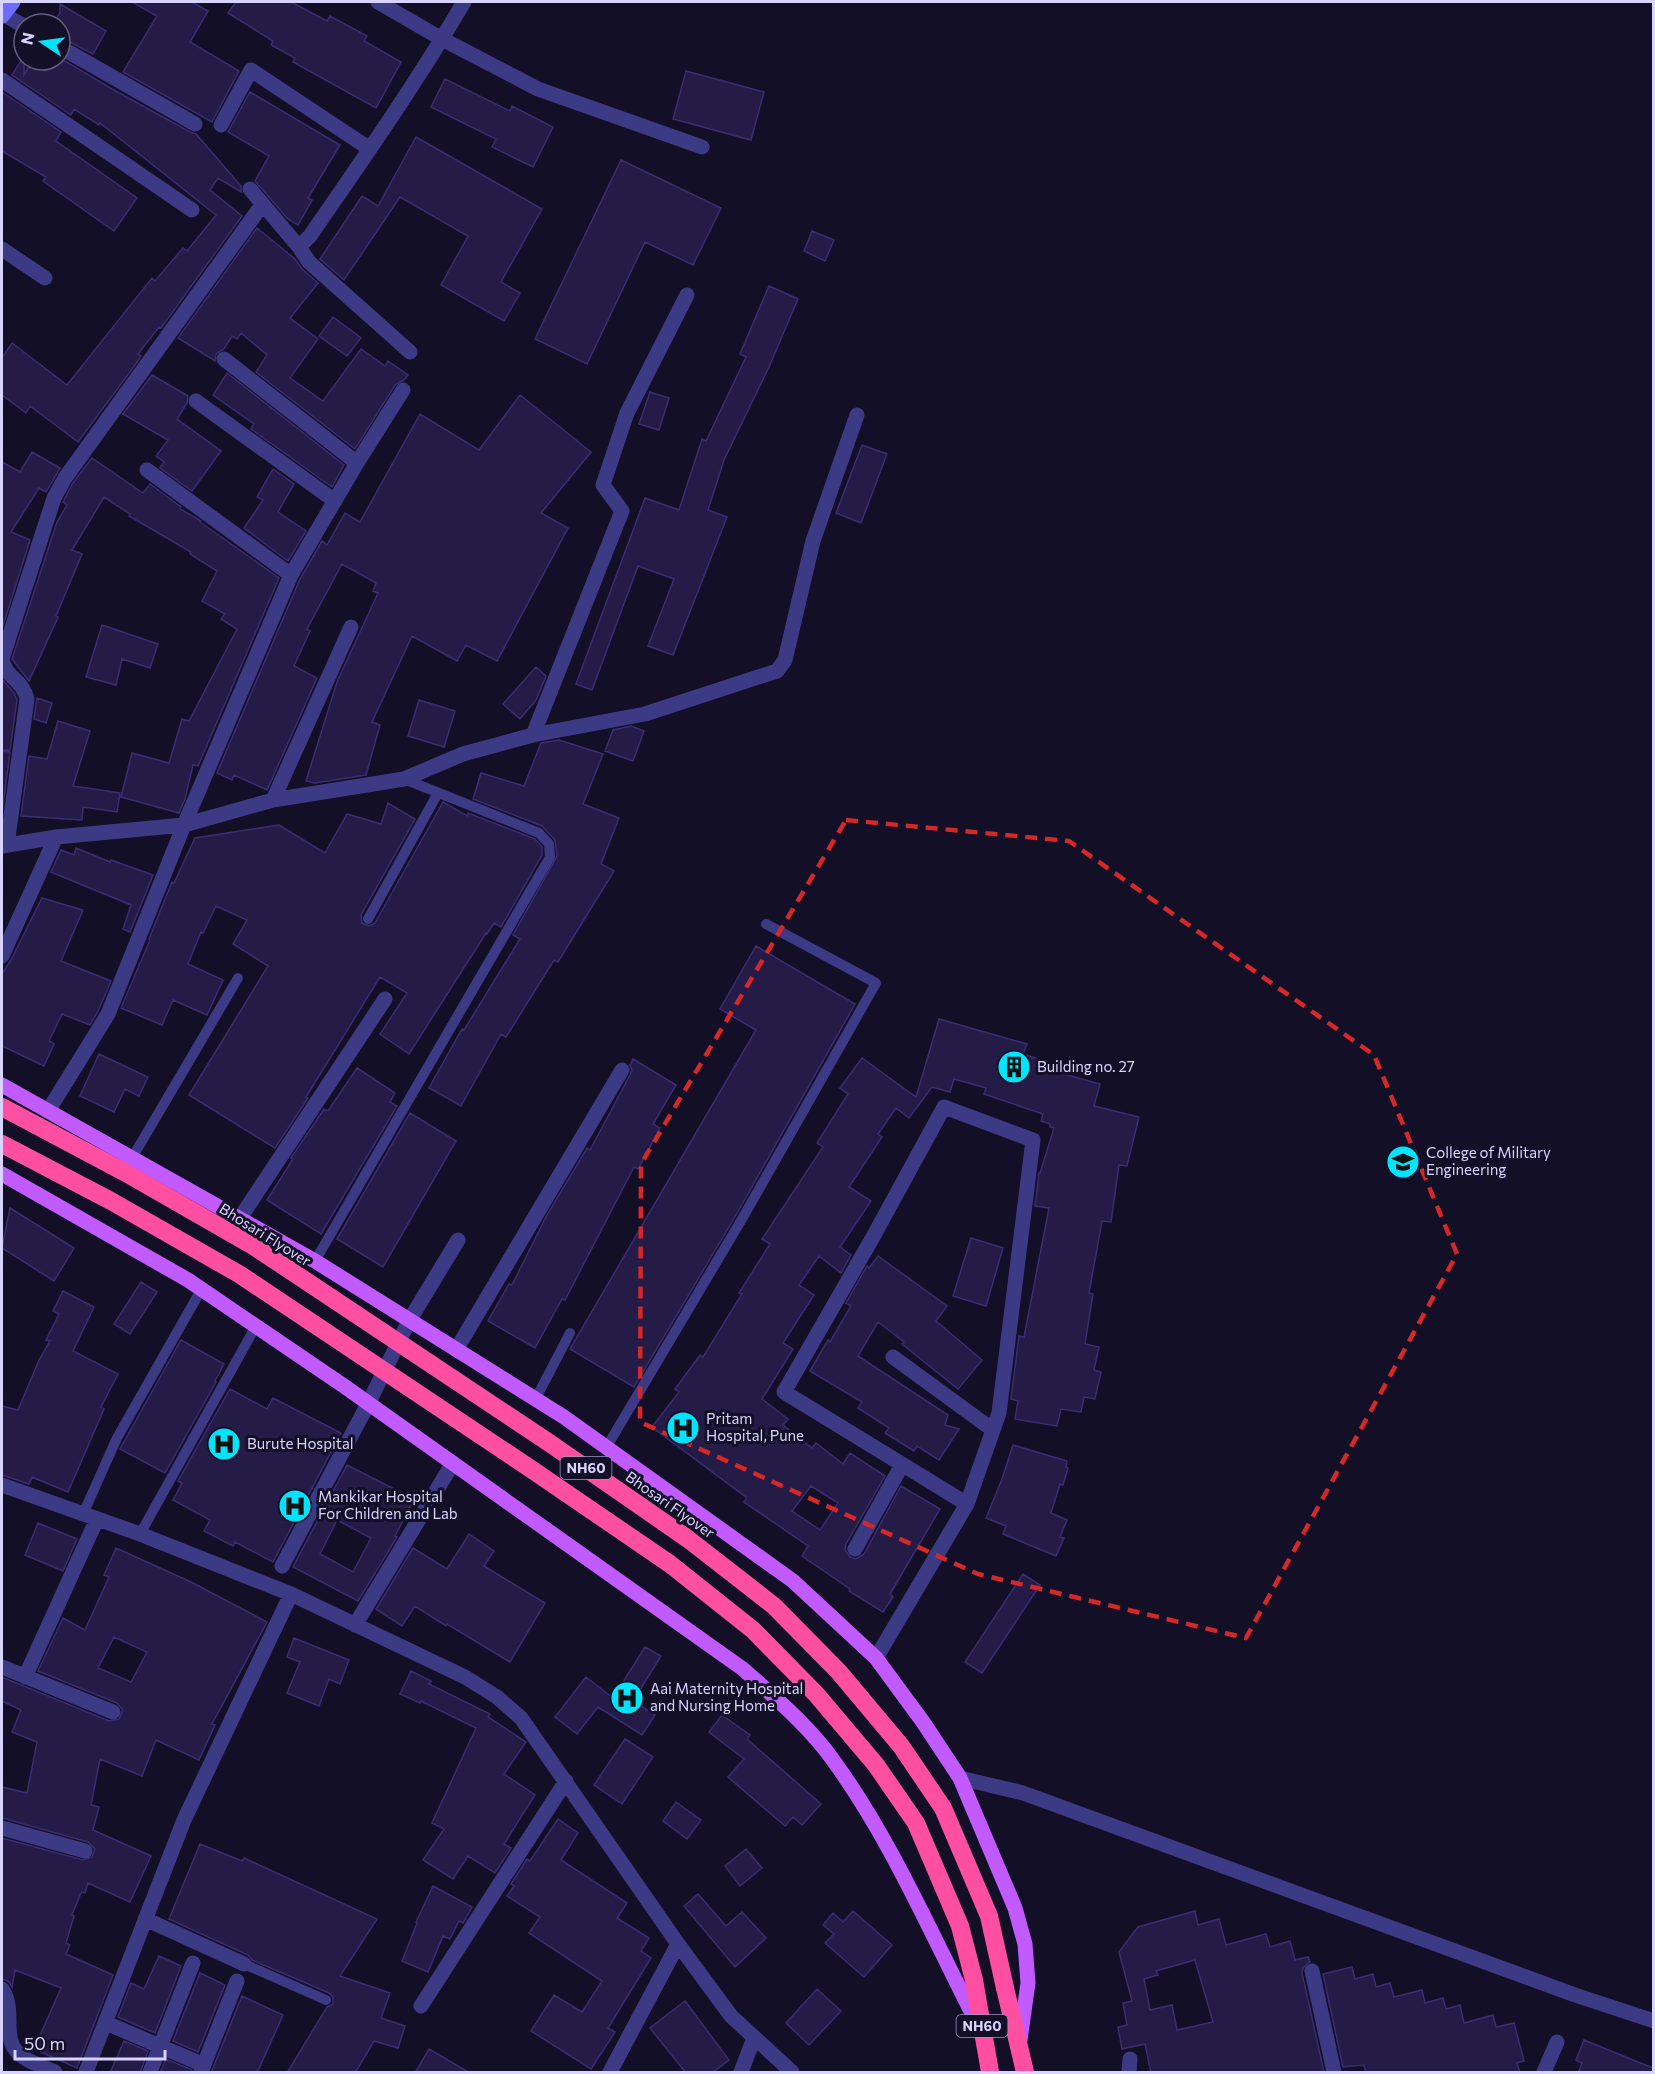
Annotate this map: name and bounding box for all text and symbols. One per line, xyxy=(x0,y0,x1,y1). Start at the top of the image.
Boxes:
north arrow xyxy=(12,12,72,72)
text: N xyxy=(16,31,38,46)
building icon: Building no. 27 xyxy=(996,1049,1032,1085)
place label: Building no. 27 xyxy=(1037,1057,1135,1075)
place label: College of Military Engineering xyxy=(1426,1143,1551,1178)
school or university icon: College of Military Engineering xyxy=(1385,1144,1421,1180)
street label: Bhosari Flyover xyxy=(216,1199,315,1269)
place label: Pritam Hospital, Pune xyxy=(706,1409,804,1444)
hospital icon: Pritam Hospital, Pune xyxy=(665,1410,701,1446)
hospital icon: Burute Hospital xyxy=(206,1426,242,1462)
place label: Burute Hospital xyxy=(247,1434,354,1452)
road number: NH60 xyxy=(560,1457,612,1479)
street label: Bhosari Flyover xyxy=(623,1467,719,1542)
place label: Mankikar Hospital For Children and Lab xyxy=(318,1487,458,1522)
hospital icon: Mankikar Hospital For Children and Lab xyxy=(277,1488,313,1524)
place label: Aai Maternity Hospital and Nursing Home xyxy=(650,1679,803,1714)
hospital icon: Aai Maternity Hospital and Nursing Home xyxy=(609,1680,645,1716)
road number: NH60 xyxy=(956,2015,1008,2037)
scale bar xyxy=(15,2023,165,2061)
text: 50 m xyxy=(24,2032,65,2054)

